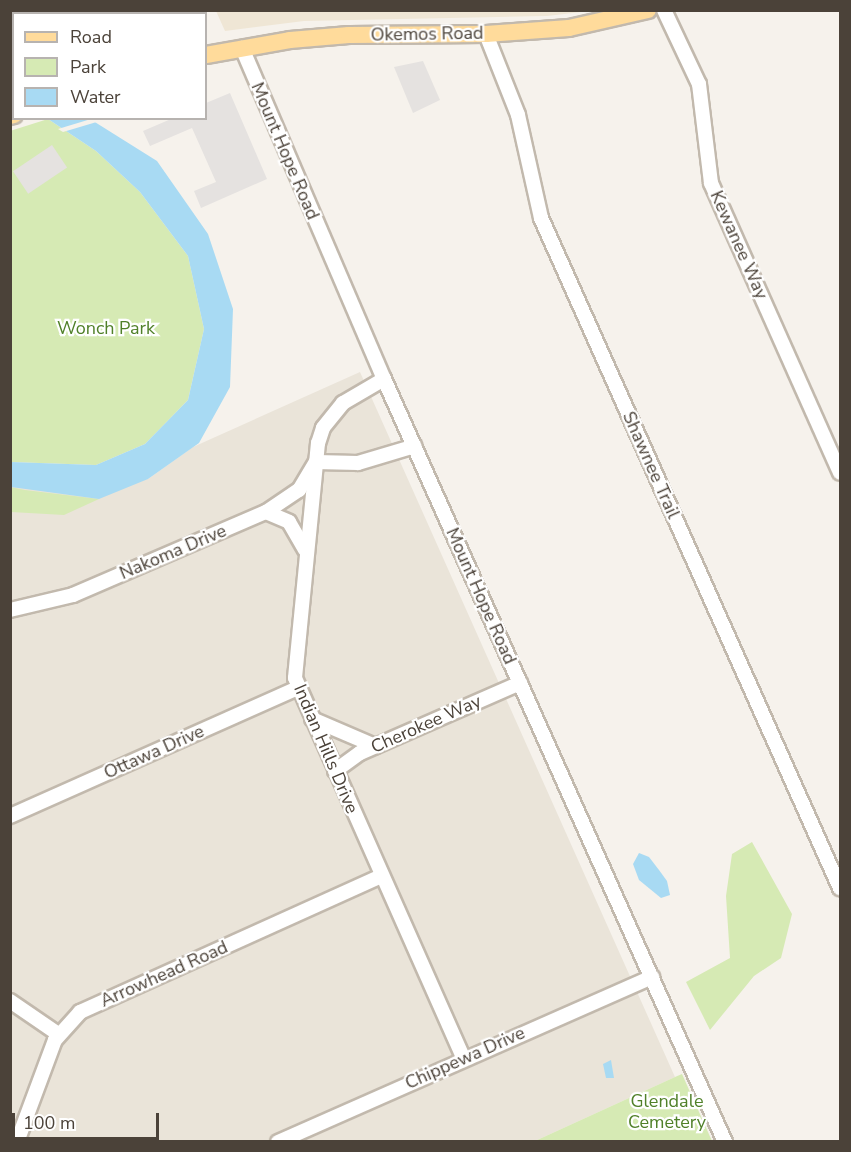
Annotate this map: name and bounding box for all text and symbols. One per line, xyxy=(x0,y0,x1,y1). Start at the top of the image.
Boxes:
legend xyxy=(12,12,207,120)
street label: Okemos Road xyxy=(370,22,484,46)
text: Road xyxy=(70,25,112,49)
text: Park xyxy=(70,55,106,79)
street label: Mount Hope Road xyxy=(246,79,324,223)
text: Water xyxy=(70,85,121,109)
street label: Kewanee Way xyxy=(705,187,773,303)
park label: Wonch Park xyxy=(57,317,155,339)
street label: Shawnee Trail xyxy=(618,408,684,522)
street label: Nakoma Drive xyxy=(116,520,230,584)
street label: Mount Hope Road xyxy=(441,524,521,668)
street label: Indian Hills Drive xyxy=(289,681,363,817)
street label: Cherokee Way xyxy=(368,690,484,758)
street label: Ottawa Drive xyxy=(101,720,207,784)
street label: Arrowhead Road xyxy=(97,936,231,1012)
street label: Chippewa Drive xyxy=(402,1022,528,1094)
park label: Glendale Cemetery xyxy=(628,1091,706,1134)
scale bar xyxy=(15,1101,162,1139)
text: 100 m xyxy=(23,1111,75,1135)

